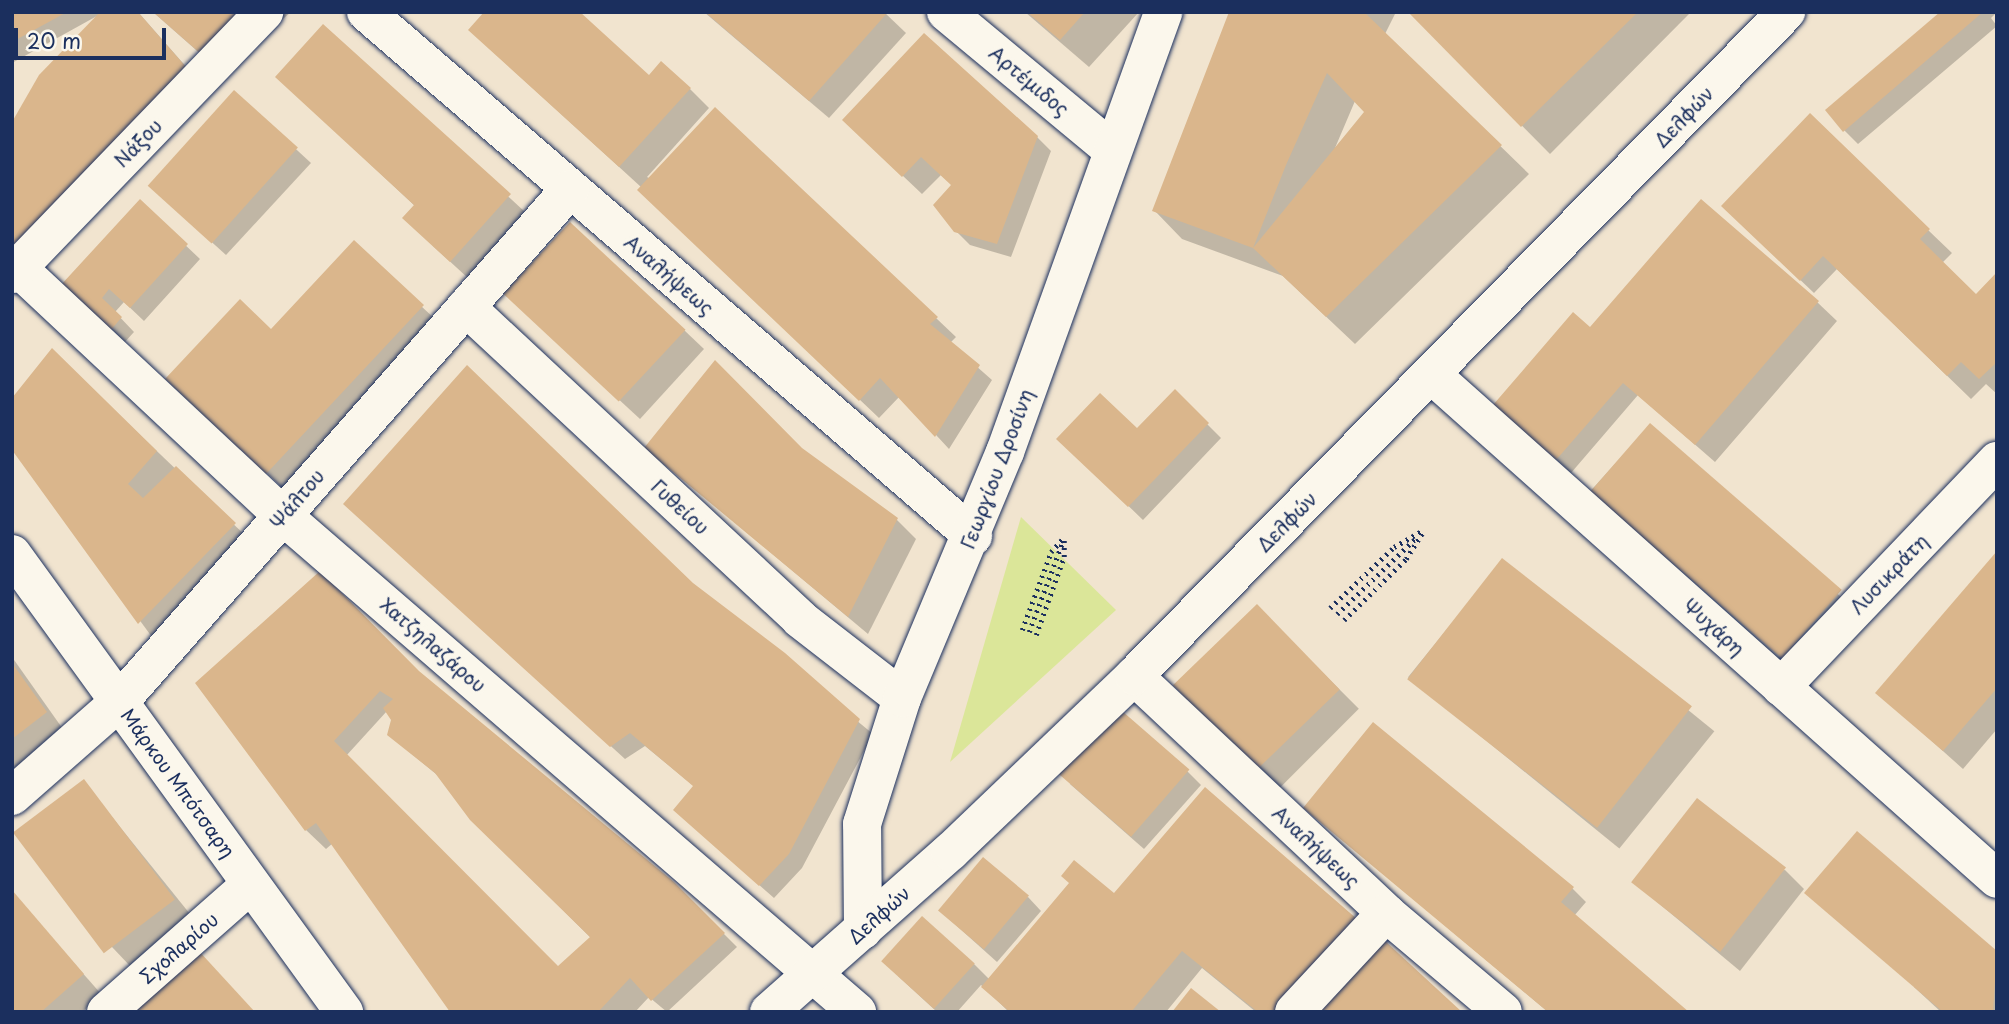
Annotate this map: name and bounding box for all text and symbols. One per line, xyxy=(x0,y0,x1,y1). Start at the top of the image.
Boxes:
scale bar xyxy=(18,14,170,58)
text: 20 m xyxy=(27,24,81,56)
street label: Αρτέμιδος xyxy=(985,41,1073,121)
street label: Δελφών xyxy=(1650,82,1718,152)
street label: Νάξου xyxy=(110,114,166,172)
street label: Αναλήψεως xyxy=(620,230,718,320)
street label: Γεωργίου Δροσίνη xyxy=(956,386,1038,552)
street label: Ψάλτου xyxy=(265,465,329,533)
street label: Γυθείου xyxy=(647,475,713,539)
street label: Δελφών xyxy=(1252,487,1322,557)
street label: Λυσικράτη xyxy=(1845,529,1933,619)
street label: Χατζηλαζάρου xyxy=(376,593,490,697)
street label: Ψυχάρη xyxy=(1679,594,1749,660)
street label: Μάρκου Μπότσαρη xyxy=(116,703,240,863)
street label: Αναλήψεως xyxy=(1268,801,1364,893)
street label: Δελφών xyxy=(843,881,915,949)
street label: Σχολαρίου xyxy=(135,908,223,988)

